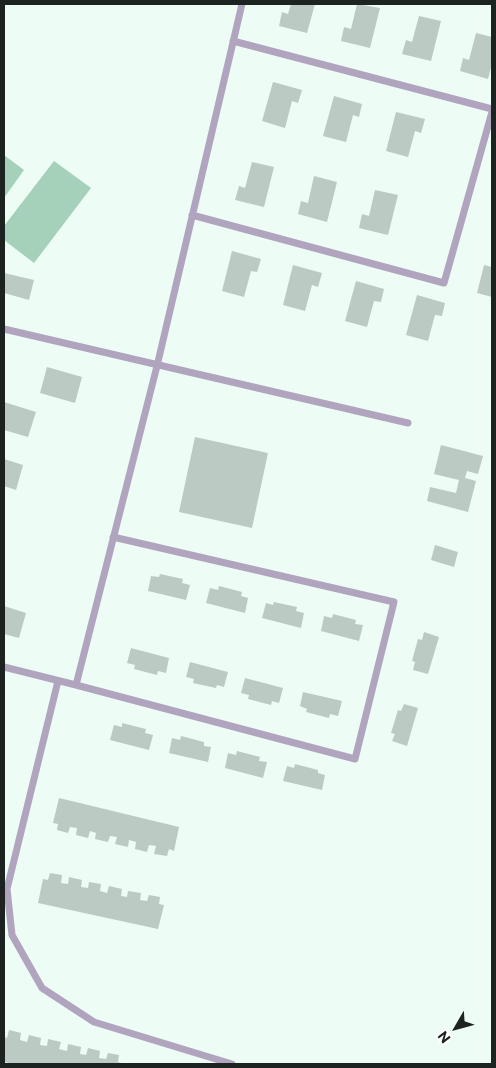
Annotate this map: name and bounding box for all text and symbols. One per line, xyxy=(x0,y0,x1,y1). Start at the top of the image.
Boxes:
north arrow xyxy=(431,1003,481,1053)
text: N xyxy=(434,1028,454,1047)

